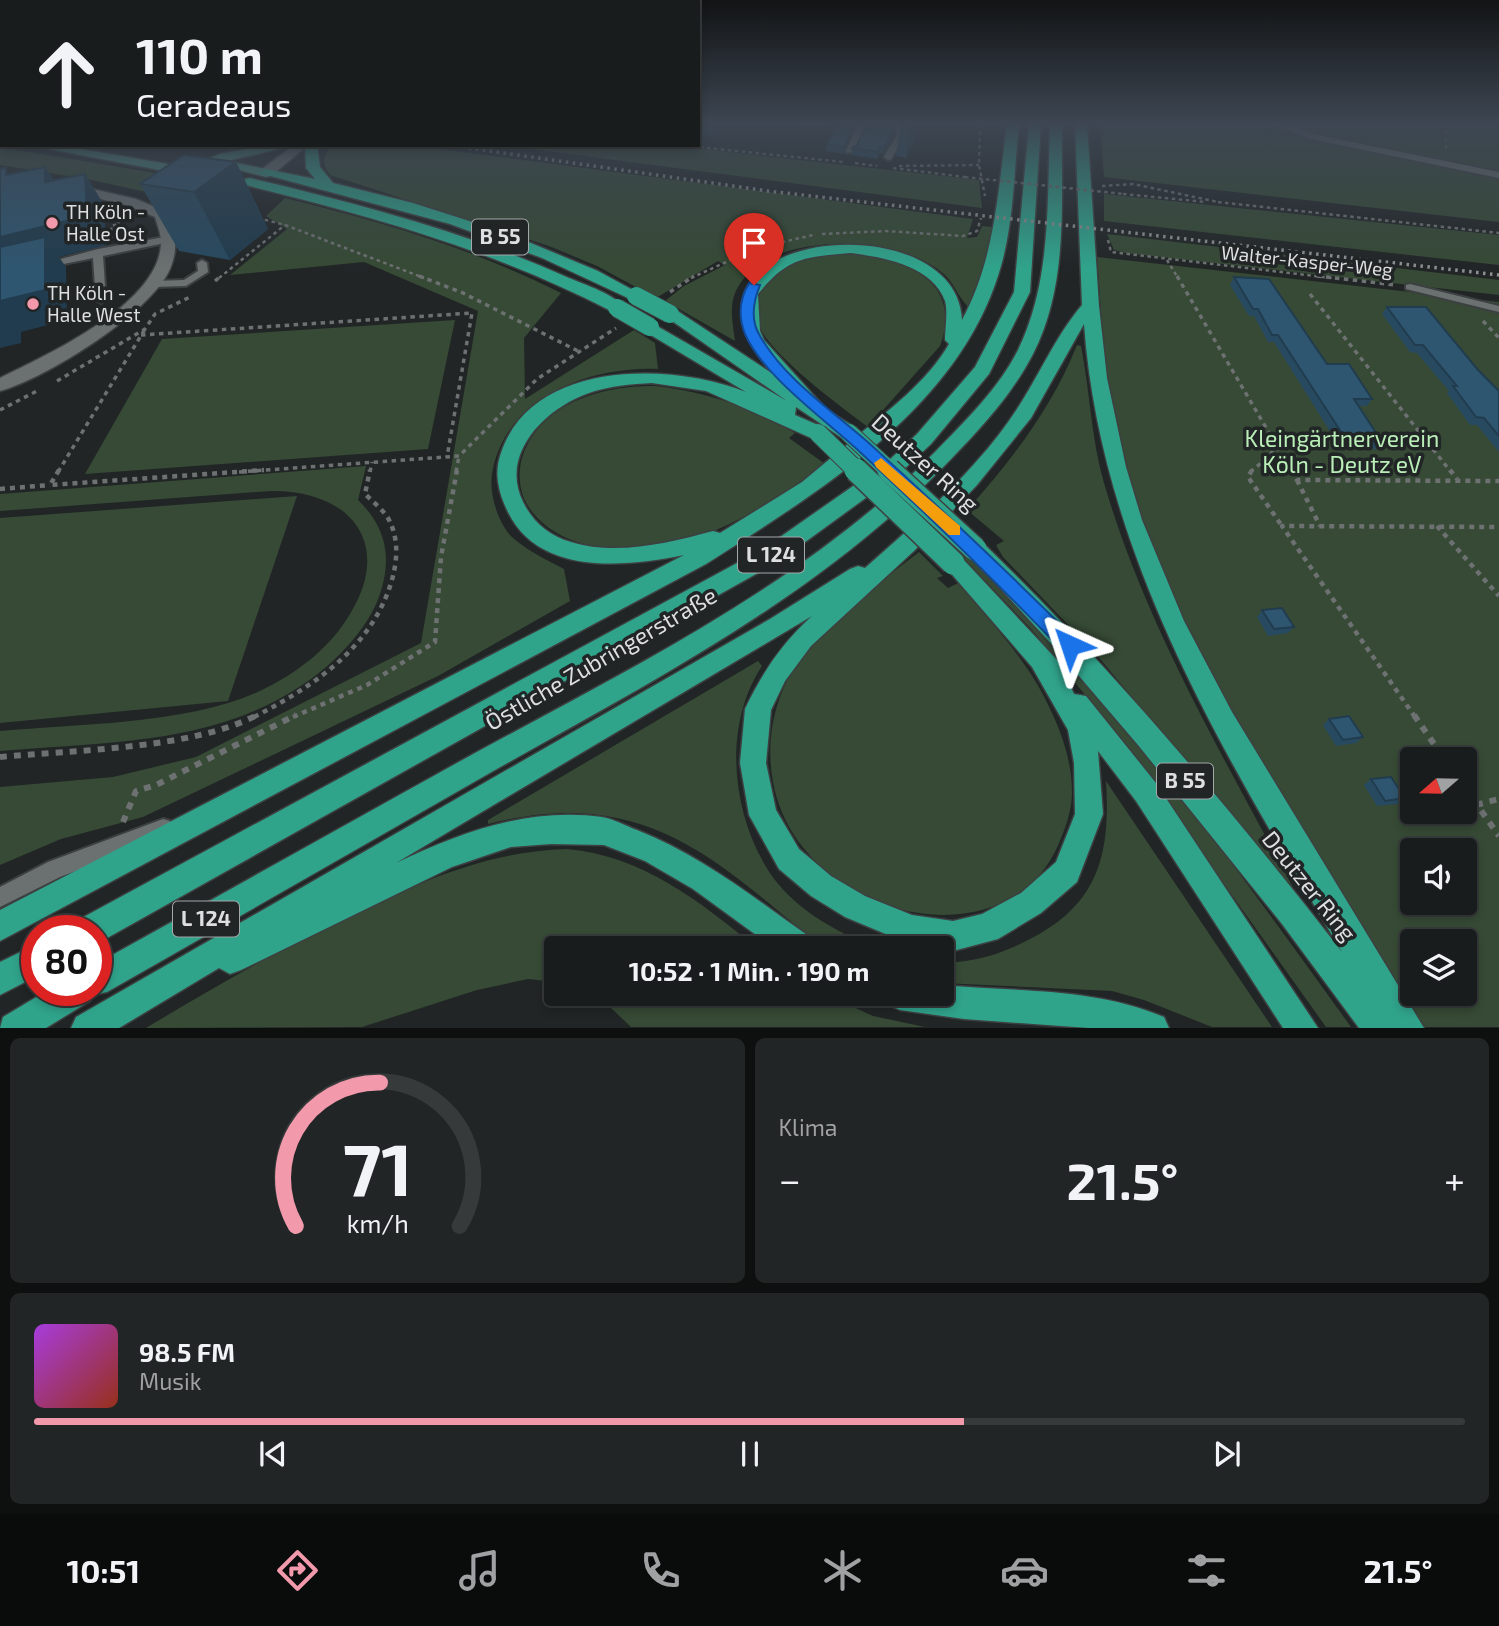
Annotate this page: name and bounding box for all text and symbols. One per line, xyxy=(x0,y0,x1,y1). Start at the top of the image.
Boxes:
text: 110 m xyxy=(136,25,263,84)
icon: ahead xyxy=(21,28,112,119)
text: Geradeaus xyxy=(136,85,291,123)
place label: TH Köln - Halle Ost xyxy=(66,200,145,245)
pin xyxy=(724,213,784,285)
marker: TH Köln - Halle Ost xyxy=(44,215,60,231)
road number: B 55 xyxy=(472,219,528,254)
icon: arrive xyxy=(735,224,773,262)
street label: Walter-Kasper-Weg xyxy=(1220,240,1394,281)
place label: TH Köln - Halle West xyxy=(47,281,140,326)
marker: TH Köln - Halle West xyxy=(25,296,41,312)
street label: Deutzer Ring xyxy=(867,407,985,517)
park label: Kleingärtnerverein Köln - Deutz eV xyxy=(1245,424,1439,478)
road number: L 124 xyxy=(738,538,804,572)
street label: Östliche Zubringerstraße xyxy=(480,580,721,736)
position arrow xyxy=(1033,608,1107,682)
north arrow xyxy=(1400,747,1477,824)
map controls xyxy=(1400,747,1477,1006)
road number: B 55 xyxy=(1157,764,1213,798)
street label: Deutzer Ring xyxy=(1257,825,1363,946)
button: sound xyxy=(1400,838,1477,915)
road number: L 124 xyxy=(173,902,239,936)
speed limit sign: 80 xyxy=(21,915,112,1006)
button: layers xyxy=(1400,929,1477,1006)
text: 10:52 · 1 Min. · 190 m xyxy=(629,955,869,986)
text: Klima xyxy=(779,1113,837,1141)
text: 71 xyxy=(342,1124,412,1212)
text: 21.5° xyxy=(1066,1148,1178,1210)
text: − xyxy=(779,1156,801,1202)
text: + xyxy=(1444,1156,1465,1202)
text: km/h xyxy=(346,1208,408,1238)
text: 98.5 FM xyxy=(139,1336,235,1367)
text: Musik xyxy=(139,1367,201,1395)
icon: previous xyxy=(254,1435,292,1473)
icon: pause xyxy=(731,1435,769,1473)
icon: next xyxy=(1208,1435,1246,1473)
icon: directions xyxy=(273,1546,322,1595)
icon: music xyxy=(455,1546,504,1595)
icon: phone xyxy=(636,1546,685,1595)
icon: climate xyxy=(818,1546,867,1595)
icon: car xyxy=(1000,1546,1049,1595)
icon: filters xyxy=(1182,1546,1231,1595)
text: 10:51 xyxy=(66,1551,140,1589)
text: 21.5° xyxy=(1364,1551,1433,1589)

